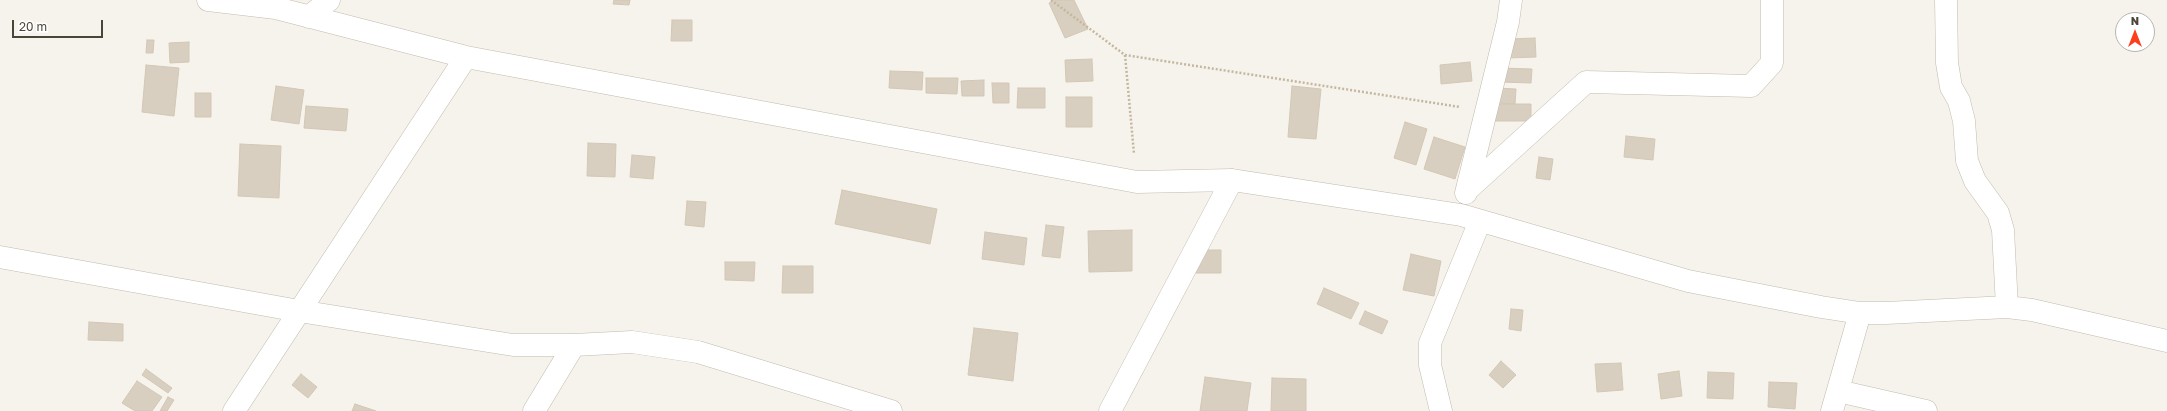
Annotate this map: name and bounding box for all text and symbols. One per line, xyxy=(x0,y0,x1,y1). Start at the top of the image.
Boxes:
scale bar xyxy=(14,12,105,38)
north arrow xyxy=(2115,12,2155,52)
text: N xyxy=(2131,14,2139,27)
text: 20 m xyxy=(19,19,47,34)

